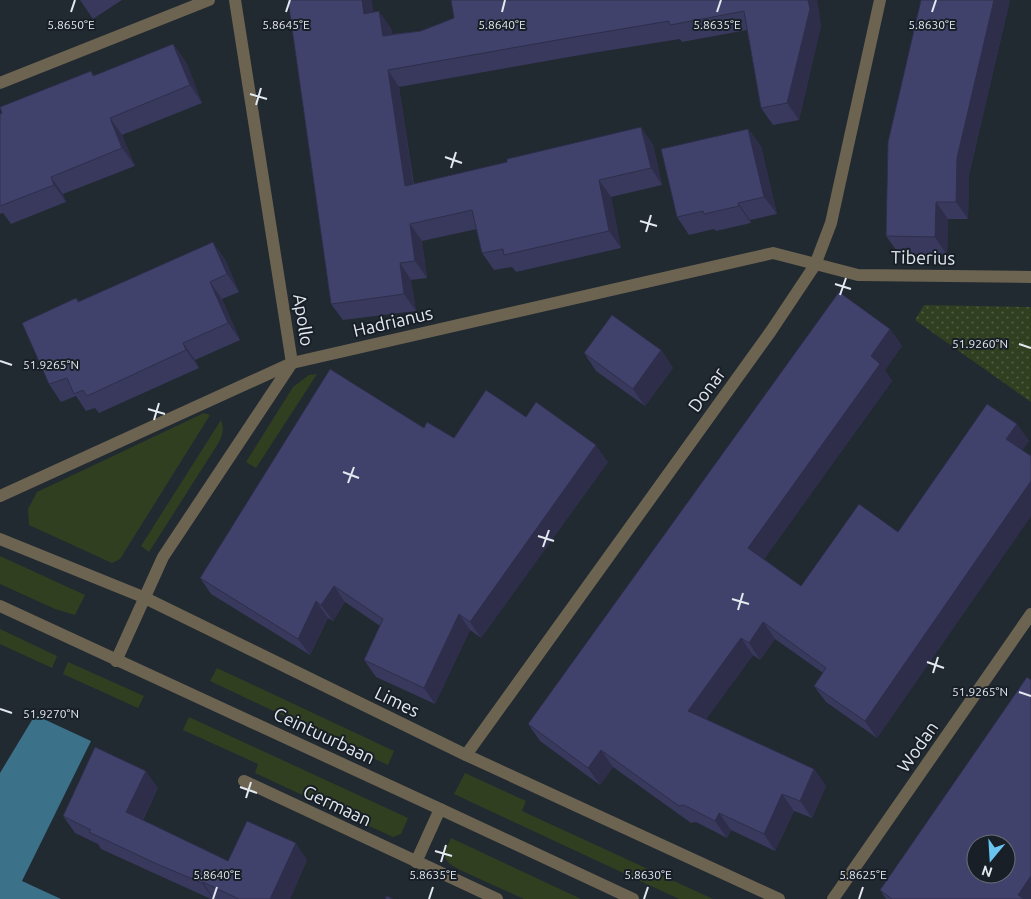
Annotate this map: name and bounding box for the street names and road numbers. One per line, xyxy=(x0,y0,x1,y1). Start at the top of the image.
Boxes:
street label: Tiberius xyxy=(891,246,956,268)
street label: Apollo xyxy=(290,292,318,347)
street label: Hadrianus xyxy=(351,302,435,340)
street label: Donar xyxy=(684,363,729,415)
street label: Limes xyxy=(372,682,423,720)
street label: Ceintuurbaan xyxy=(271,703,378,767)
street label: Wodan xyxy=(893,717,942,776)
street label: Germaan xyxy=(300,781,375,830)

